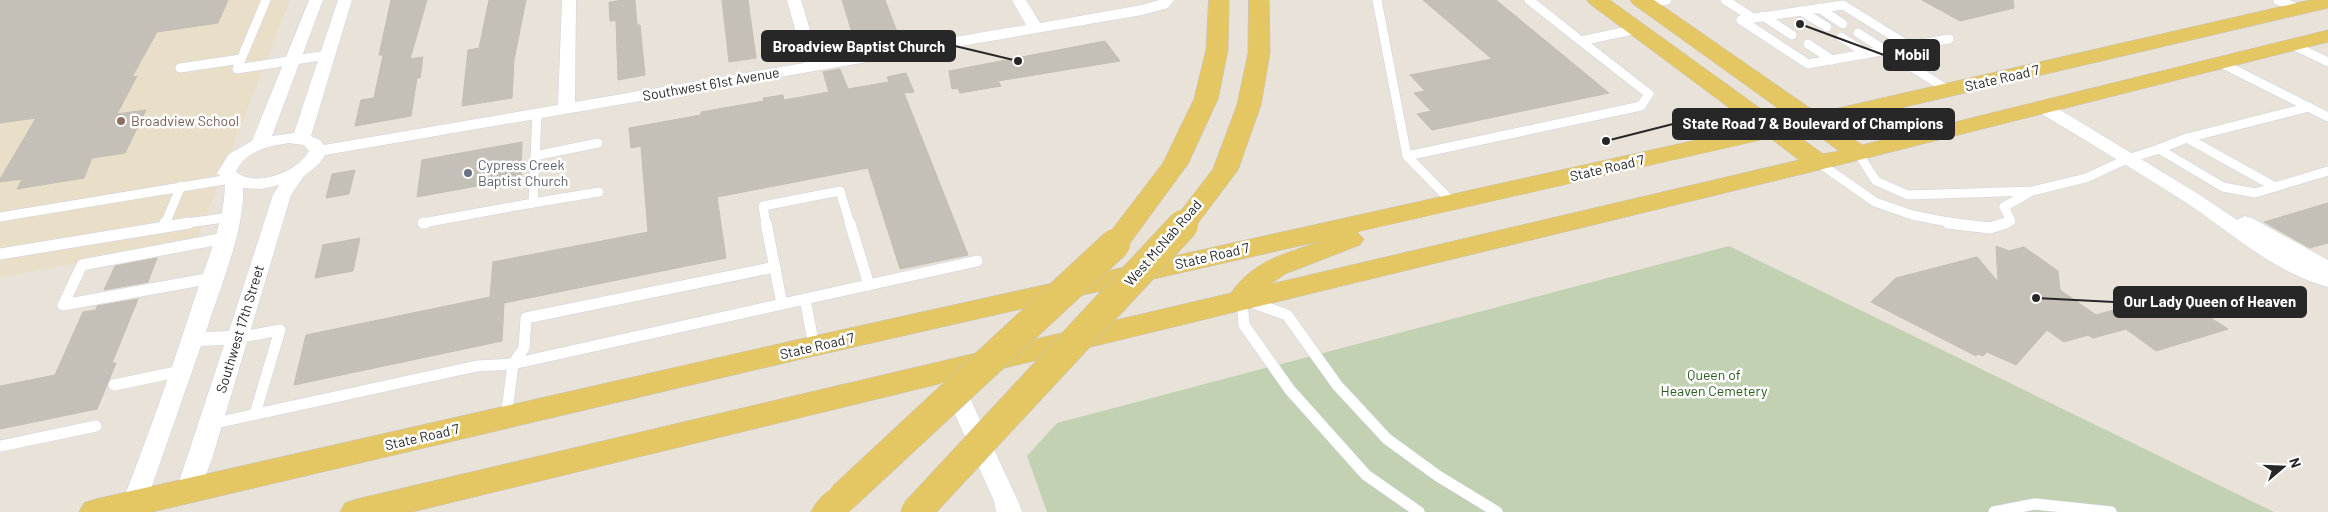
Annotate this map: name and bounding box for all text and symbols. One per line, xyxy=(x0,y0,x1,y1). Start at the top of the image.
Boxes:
callout: Broadview Baptist Church xyxy=(762,31,955,61)
text: Broadview Baptist Church xyxy=(773,37,945,55)
callout: Mobil xyxy=(1884,40,1939,70)
text: Mobil xyxy=(1894,45,1930,63)
street label: State Road 7 xyxy=(1963,61,2041,94)
street label: Southwest 61st Avenue xyxy=(641,63,781,104)
callout: State Road 7 & Boulevard of Champions xyxy=(1673,109,1954,139)
place label: Broadview School xyxy=(131,112,239,129)
text: State Road 7 & Boulevard of Champions xyxy=(1683,114,1944,132)
marker: Broadview School xyxy=(115,115,127,127)
street label: State Road 7 xyxy=(1568,151,1646,184)
place label: Cypress Creek Baptist Church xyxy=(478,156,568,189)
marker: Cypress Creek Baptist Church xyxy=(462,167,474,179)
street label: West McNab Road xyxy=(1120,196,1205,289)
street label: State Road 7 xyxy=(1173,239,1251,272)
street label: Southwest 17th Street xyxy=(212,263,267,395)
callout: Our Lady Queen of Heaven xyxy=(2114,287,2306,317)
text: Our Lady Queen of Heaven xyxy=(2124,292,2296,310)
street label: State Road 7 xyxy=(778,329,856,362)
park label: Queen of Heaven Cemetery xyxy=(1661,366,1768,399)
street label: State Road 7 xyxy=(383,420,461,453)
north arrow xyxy=(2258,442,2308,492)
text: N xyxy=(2286,455,2305,470)

